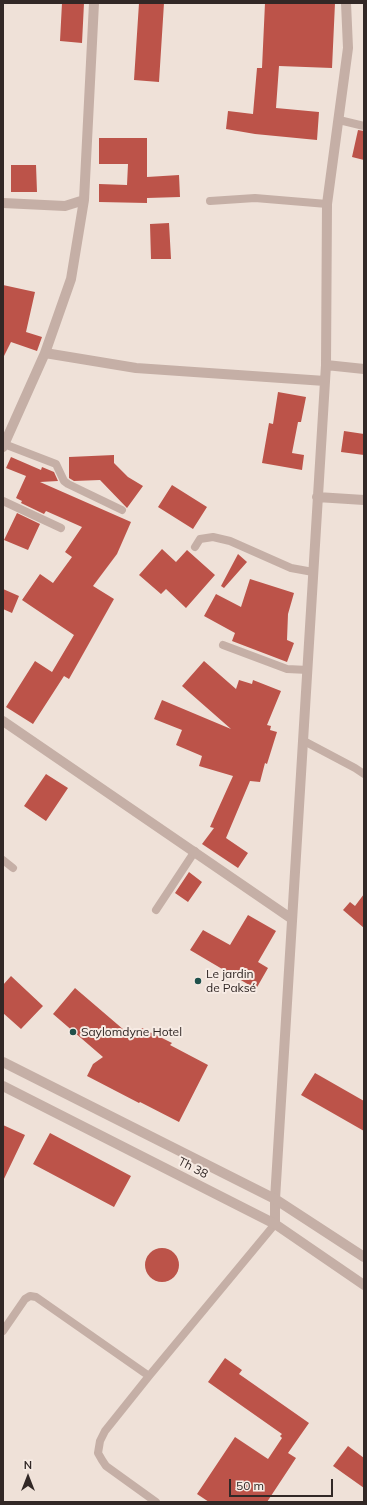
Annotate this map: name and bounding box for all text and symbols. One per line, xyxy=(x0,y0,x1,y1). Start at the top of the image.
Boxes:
place label: Le jardin de Paksé xyxy=(206,967,256,995)
marker: Le jardin de Paksé xyxy=(193,976,203,986)
place label: Saylomdyne Hotel xyxy=(81,1025,182,1039)
marker: Saylomdyne Hotel xyxy=(68,1027,78,1037)
street label: Th 38 xyxy=(176,1154,210,1182)
north arrow xyxy=(8,1457,48,1497)
text: N xyxy=(24,1458,32,1472)
scale bar xyxy=(231,1471,335,1497)
text: 50 m xyxy=(236,1478,264,1493)

